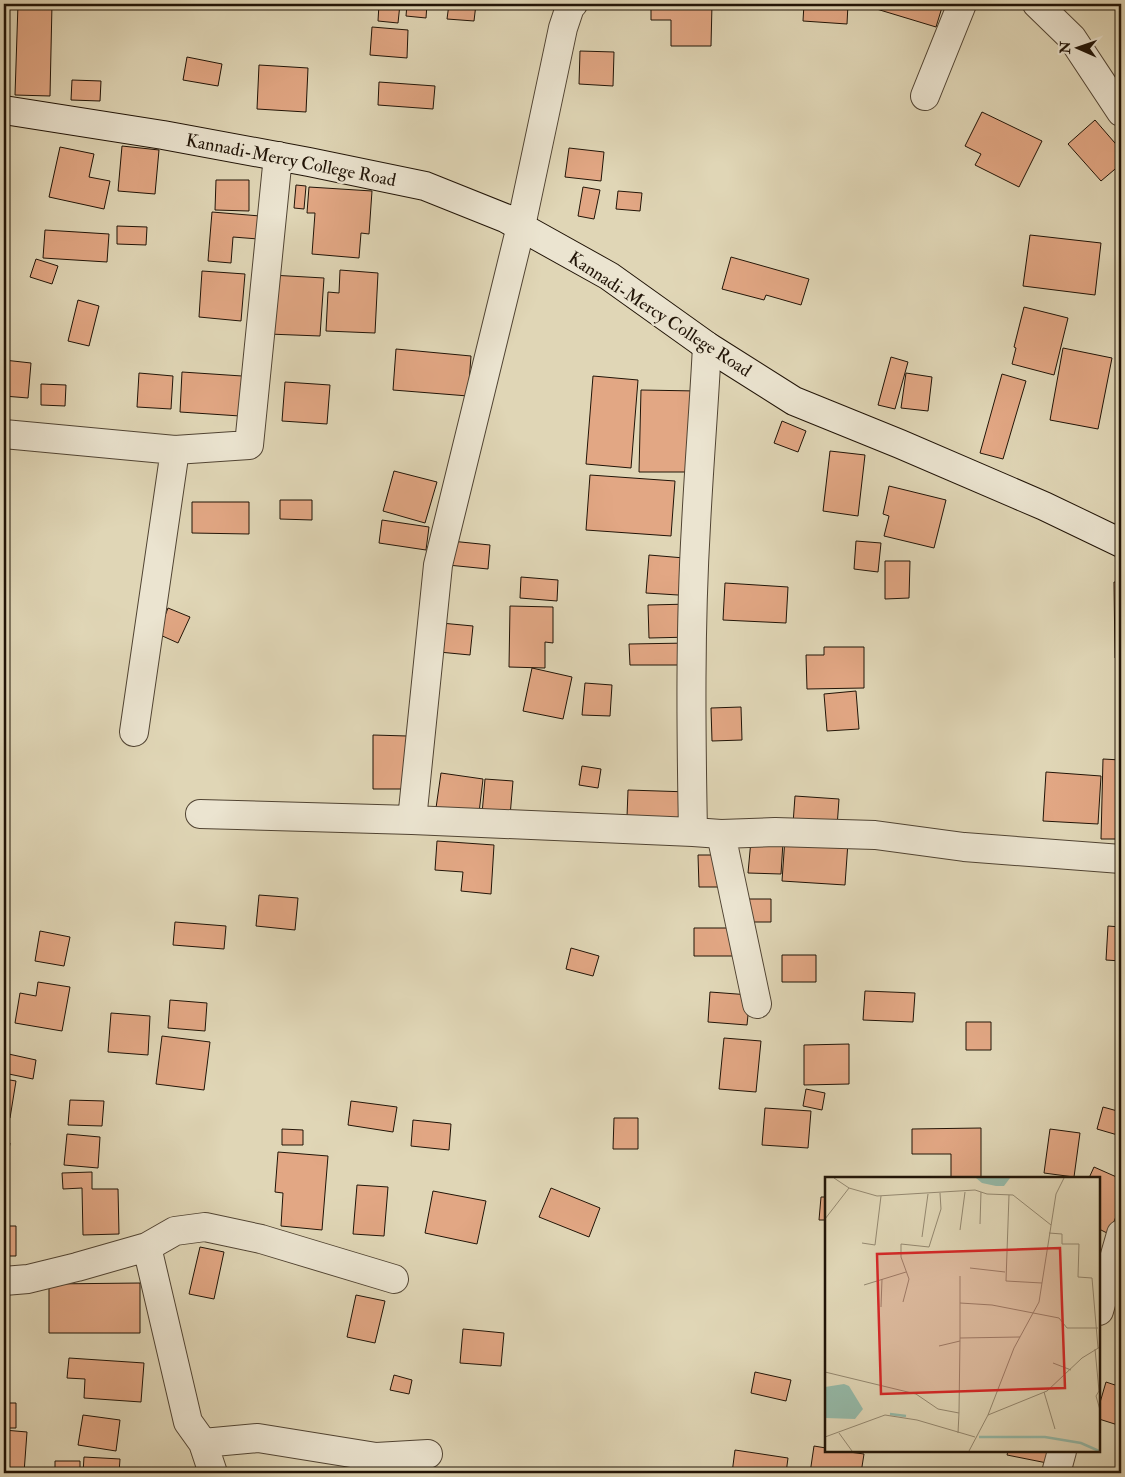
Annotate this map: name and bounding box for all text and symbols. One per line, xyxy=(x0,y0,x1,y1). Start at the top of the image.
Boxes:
north arrow xyxy=(1052,22,1102,72)
text: N xyxy=(1057,41,1074,55)
street label: Kannadi-Mercy College Road xyxy=(184,129,398,192)
street label: Kannadi-Mercy College Road xyxy=(564,247,756,382)
inset map xyxy=(825,1177,1100,1452)

